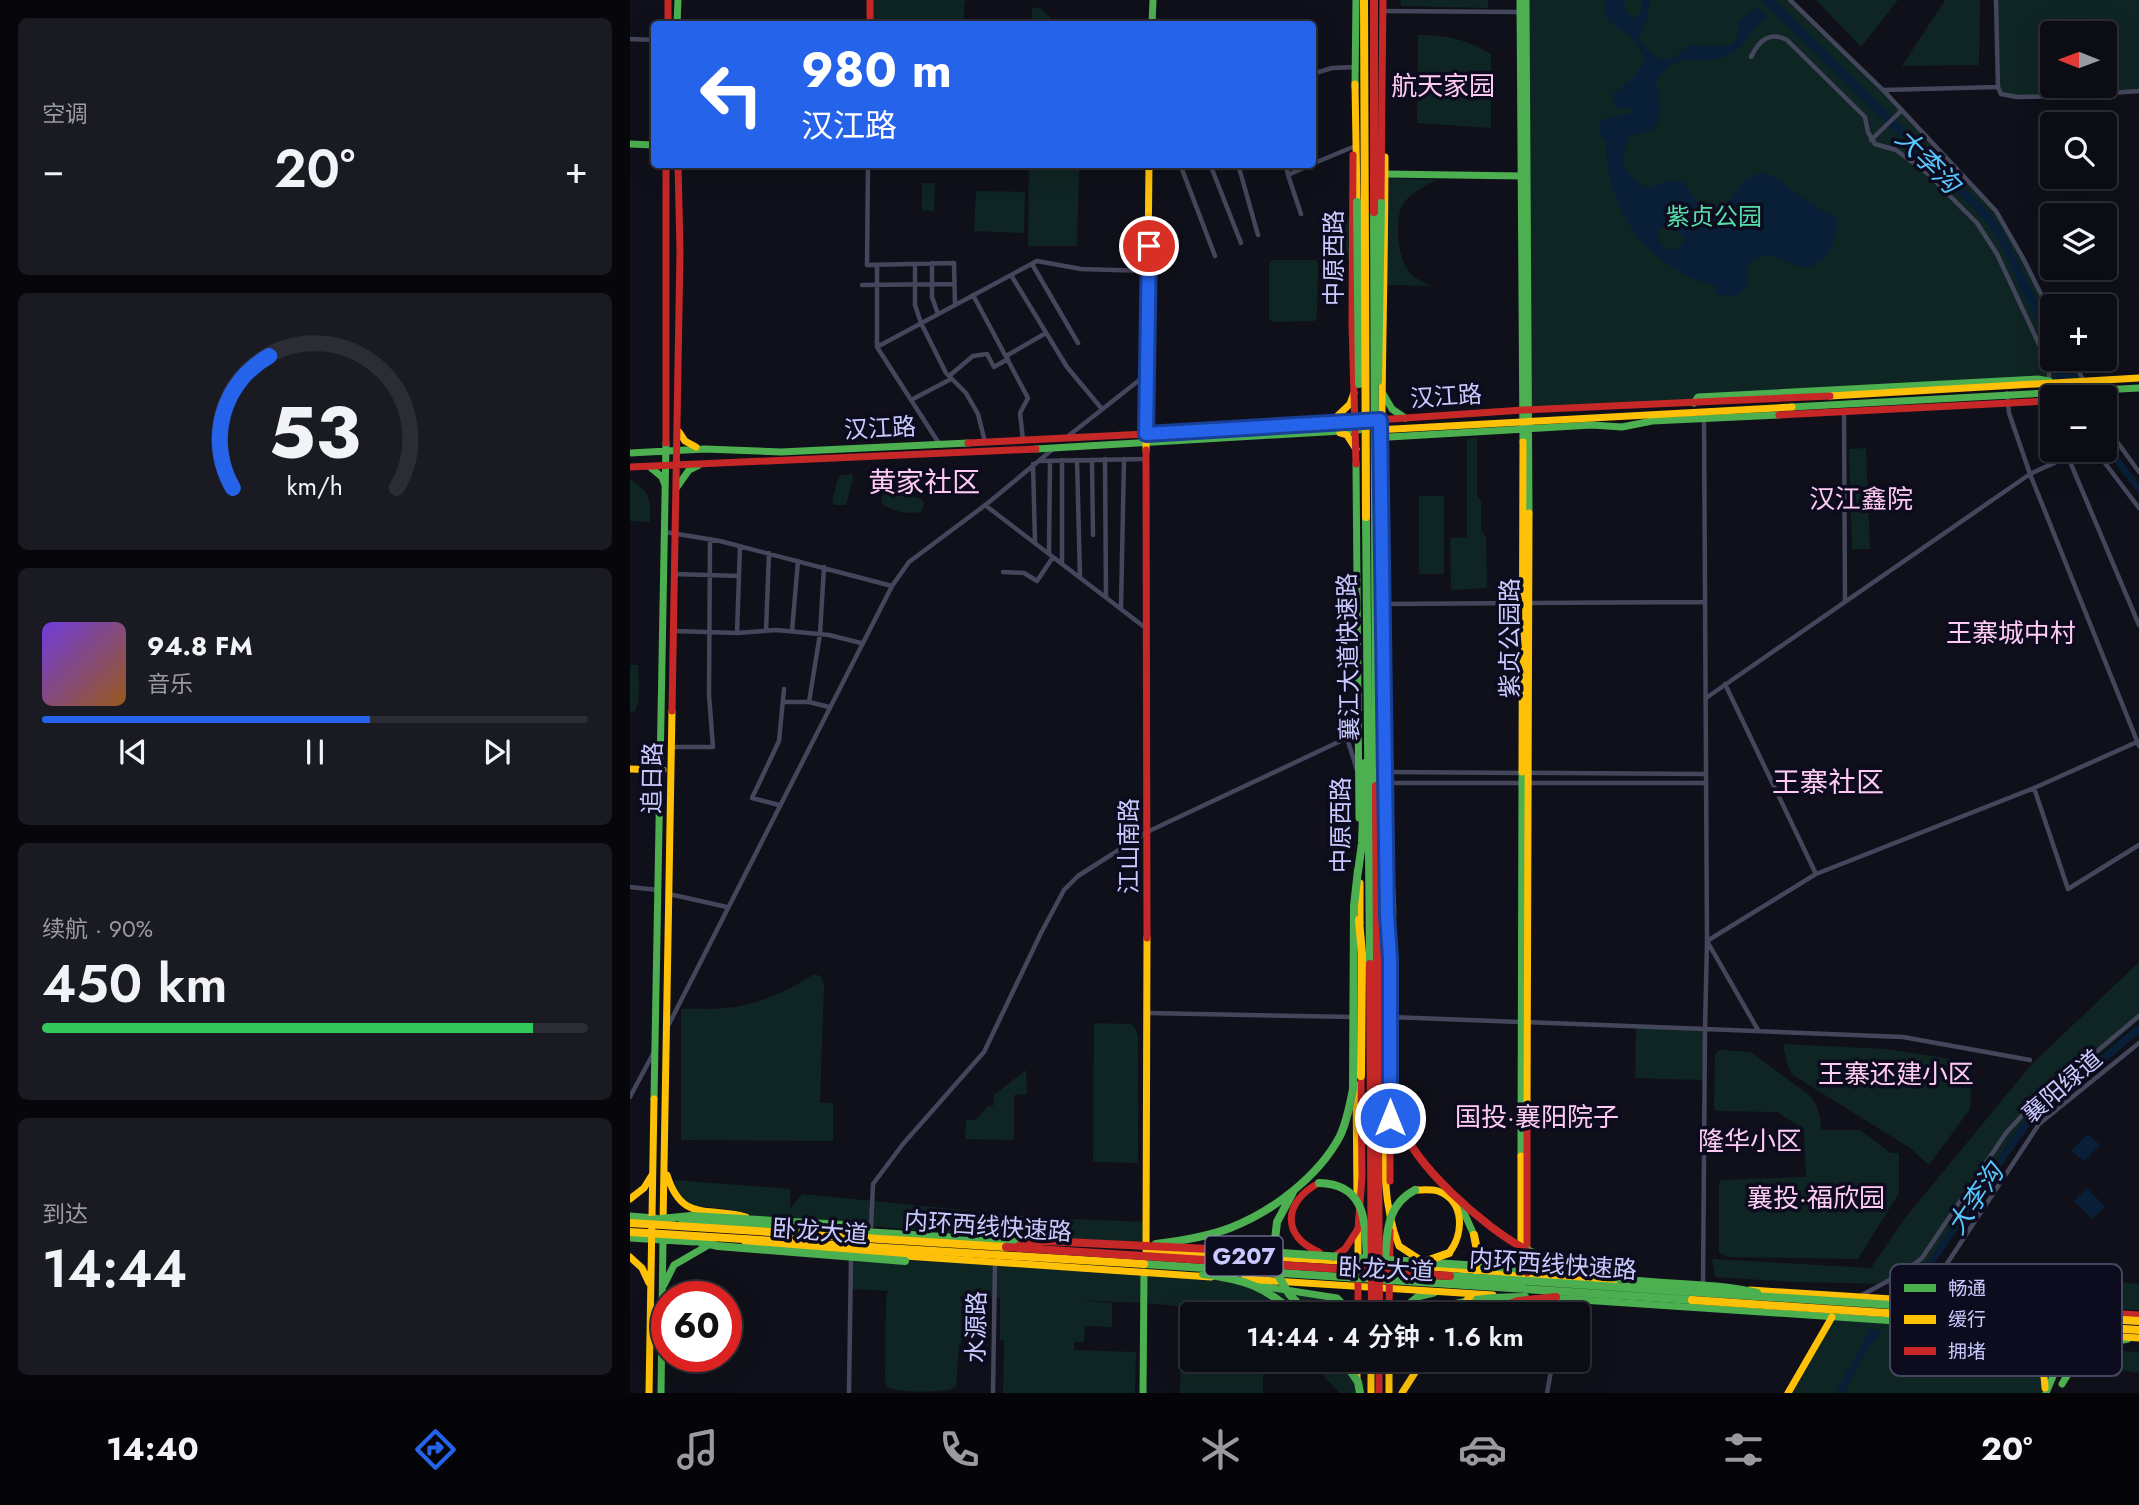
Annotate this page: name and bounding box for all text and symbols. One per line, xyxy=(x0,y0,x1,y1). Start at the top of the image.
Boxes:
north arrow xyxy=(2040,21,2118,98)
map controls xyxy=(2040,21,2117,462)
text: 980 m xyxy=(801,35,952,105)
icon: left xyxy=(686,49,777,140)
district label: 航天家园 xyxy=(1391,67,1495,105)
text: 空调 xyxy=(42,97,88,131)
text: 汉江路 xyxy=(801,103,897,149)
button: search xyxy=(2040,112,2117,189)
water label: 大李沟 xyxy=(1887,120,1971,204)
text: 20° xyxy=(274,131,355,207)
text: − xyxy=(42,142,64,197)
text: + xyxy=(565,142,588,197)
park label: 紫贞公园 xyxy=(1666,199,1762,234)
button: layers xyxy=(2040,203,2117,280)
street label: 中原西路 xyxy=(1316,210,1351,306)
pin xyxy=(1119,216,1179,276)
icon: arrive xyxy=(1130,227,1168,265)
button: + xyxy=(2040,294,2117,371)
street label: 汉江路 xyxy=(1409,376,1483,416)
text: 53 xyxy=(269,380,361,485)
button: − xyxy=(2040,385,2117,462)
street label: 汉江路 xyxy=(843,409,917,447)
district label: 黄家社区 xyxy=(868,462,980,503)
text: km/h xyxy=(287,467,343,503)
district label: 汉江鑫院 xyxy=(1809,480,1913,518)
street label: 襄江大道快速路 xyxy=(1329,573,1367,741)
street label: 紫贞公园路 xyxy=(1492,578,1527,698)
district label: 王寨城中村 xyxy=(1946,614,2076,652)
text: 94.8 FM xyxy=(147,627,253,665)
text: 音乐 xyxy=(147,667,193,701)
icon: previous xyxy=(114,733,152,771)
icon: pause xyxy=(296,733,334,771)
icon: next xyxy=(478,733,516,771)
street label: 追日路 xyxy=(634,742,670,814)
district label: 王寨社区 xyxy=(1772,762,1884,803)
street label: 中原西路 xyxy=(1323,777,1358,873)
street label: 江山南路 xyxy=(1111,798,1146,894)
text: 续航 · 90% xyxy=(42,912,153,946)
text: 450 km xyxy=(42,946,227,1022)
street label: 襄阳绿道 xyxy=(2014,1041,2110,1131)
district label: 王寨还建小区 xyxy=(1818,1055,1974,1093)
position arrow xyxy=(1353,1081,1427,1155)
district label: 国投·襄阳院子 xyxy=(1455,1098,1619,1136)
district label: 隆华小区 xyxy=(1698,1122,1802,1160)
water label: 大李沟 xyxy=(1937,1154,2014,1242)
district label: 襄投·福欣园 xyxy=(1747,1179,1885,1217)
text: 到达 xyxy=(42,1197,88,1231)
street label: 内环西线快速路 xyxy=(903,1203,1073,1249)
street label: 卧龙大道 xyxy=(771,1210,869,1252)
text: 14:44 xyxy=(42,1231,187,1307)
road number: G207 xyxy=(1206,1236,1282,1275)
street label: 内环西线快速路 xyxy=(1468,1241,1638,1287)
street label: 卧龙大道 xyxy=(1337,1249,1435,1289)
legend xyxy=(1890,1264,2122,1376)
text: 畅通 xyxy=(1948,1275,1986,1302)
speed limit sign: 60 xyxy=(651,1281,742,1372)
street label: 水源路 xyxy=(958,1291,994,1363)
text: 缓行 xyxy=(1948,1306,1986,1333)
text: 14:44 · 4 分钟 · 1.6 km xyxy=(1246,1318,1524,1356)
text: 拥堵 xyxy=(1948,1338,1986,1365)
icon: directions xyxy=(411,1425,460,1474)
icon: music xyxy=(673,1425,722,1474)
icon: phone xyxy=(935,1425,984,1474)
icon: climate xyxy=(1196,1425,1245,1474)
icon: car xyxy=(1458,1425,1507,1474)
icon: filters xyxy=(1719,1425,1768,1474)
text: 14:40 xyxy=(106,1426,199,1472)
text: 20° xyxy=(1981,1426,2033,1472)

